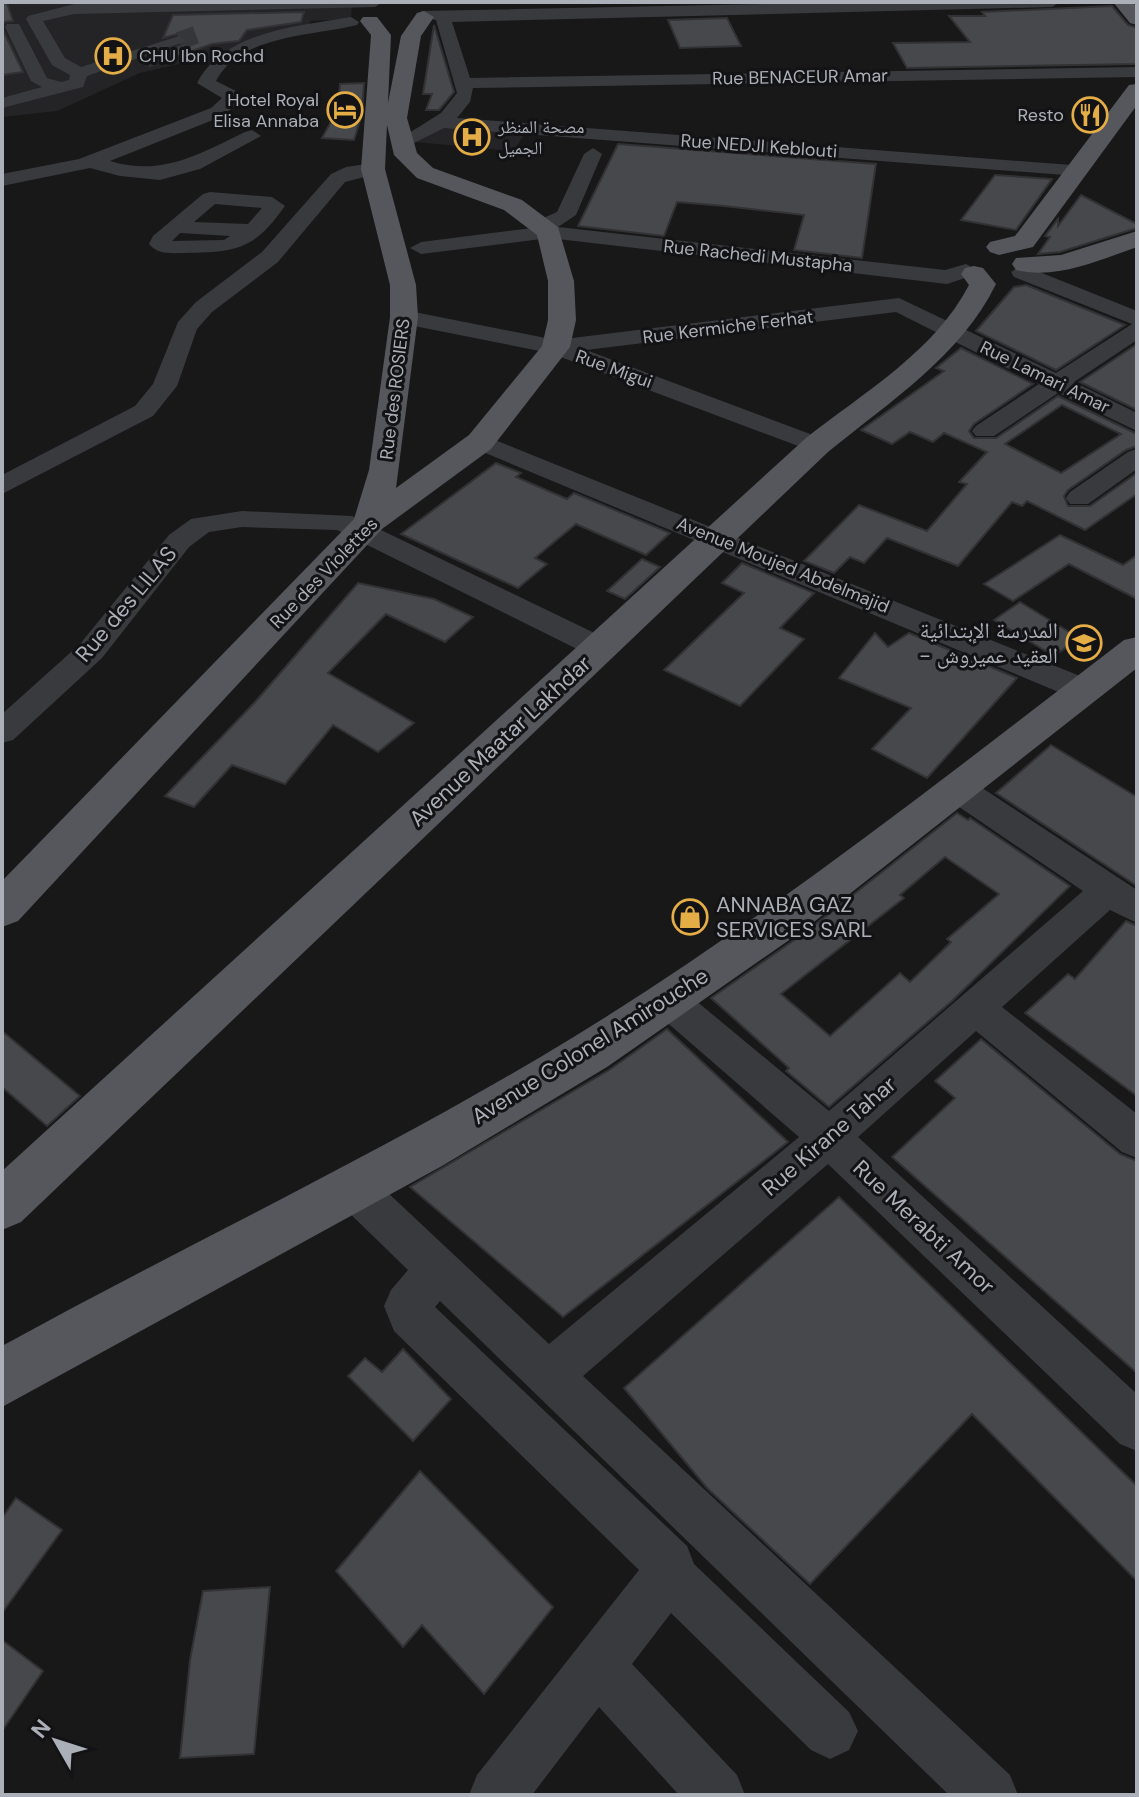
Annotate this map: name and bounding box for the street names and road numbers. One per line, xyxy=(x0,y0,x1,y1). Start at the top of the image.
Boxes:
street label: Rue BENACEUR Amar xyxy=(712,63,888,91)
street label: Rue NEDJI Keblouti xyxy=(680,129,838,163)
street label: Rue Rachedi Mustapha xyxy=(662,234,854,278)
street label: Rue Kermiche Ferhat xyxy=(641,305,815,349)
street label: Rue des ROSIERS xyxy=(374,317,416,461)
street label: Rue Lamari Amar xyxy=(976,335,1114,419)
street label: Rue Migui xyxy=(572,344,656,394)
street label: Avenue Moujed Abdelmajid xyxy=(673,511,893,619)
street label: Rue des Violettes xyxy=(265,512,383,634)
street label: Rue des LILAS xyxy=(69,540,183,668)
street label: Avenue Maatar Lakhdar xyxy=(403,649,597,833)
street label: Avenue Colonel Amirouche xyxy=(466,961,714,1131)
street label: Rue Kirane Tahar xyxy=(756,1070,902,1202)
street label: Rue Merabti Amor xyxy=(847,1154,1001,1300)

